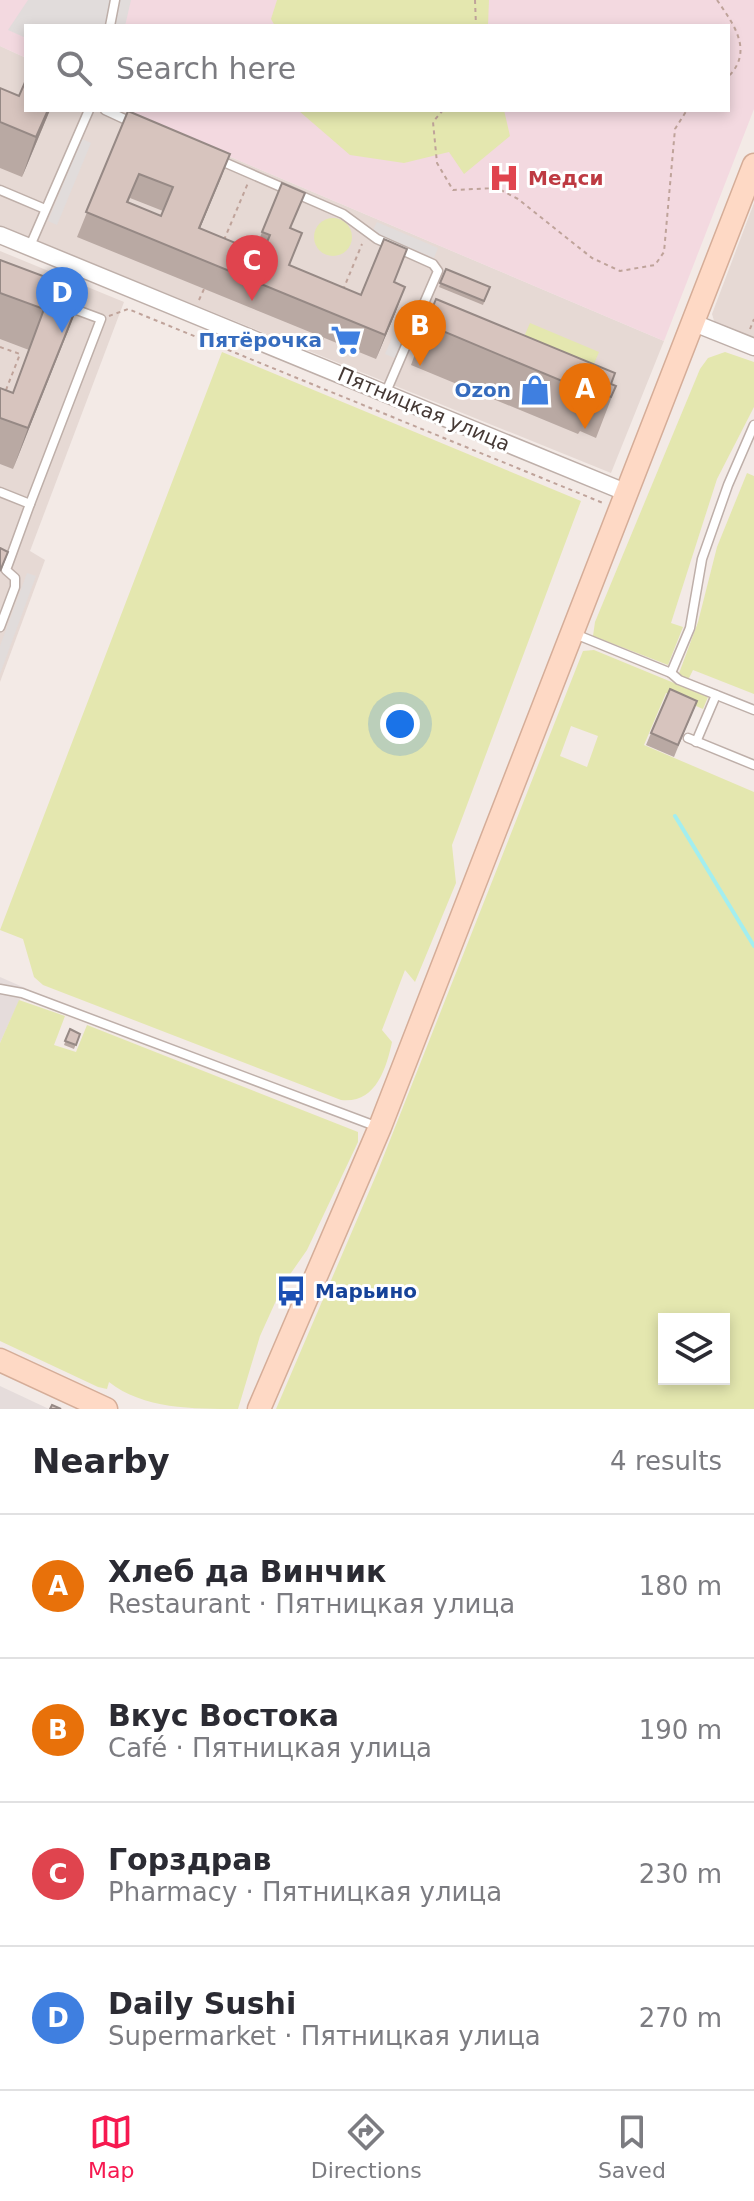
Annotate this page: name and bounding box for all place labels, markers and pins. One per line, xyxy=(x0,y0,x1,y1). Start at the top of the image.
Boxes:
hospital icon: Медси xyxy=(487,161,521,195)
place label: Медси xyxy=(528,166,604,190)
pin: C xyxy=(226,235,278,301)
pin: D xyxy=(36,267,88,333)
pin: B xyxy=(394,300,446,366)
supermarket icon: Пятёрочка xyxy=(329,323,363,357)
place label: Пятёрочка xyxy=(198,328,322,352)
pin: A xyxy=(559,363,611,429)
shop icon: Ozon xyxy=(518,373,552,407)
place label: Ozon xyxy=(454,378,511,402)
bus stop icon: Марьино xyxy=(274,1274,308,1308)
place label: Марьино xyxy=(315,1279,417,1303)

